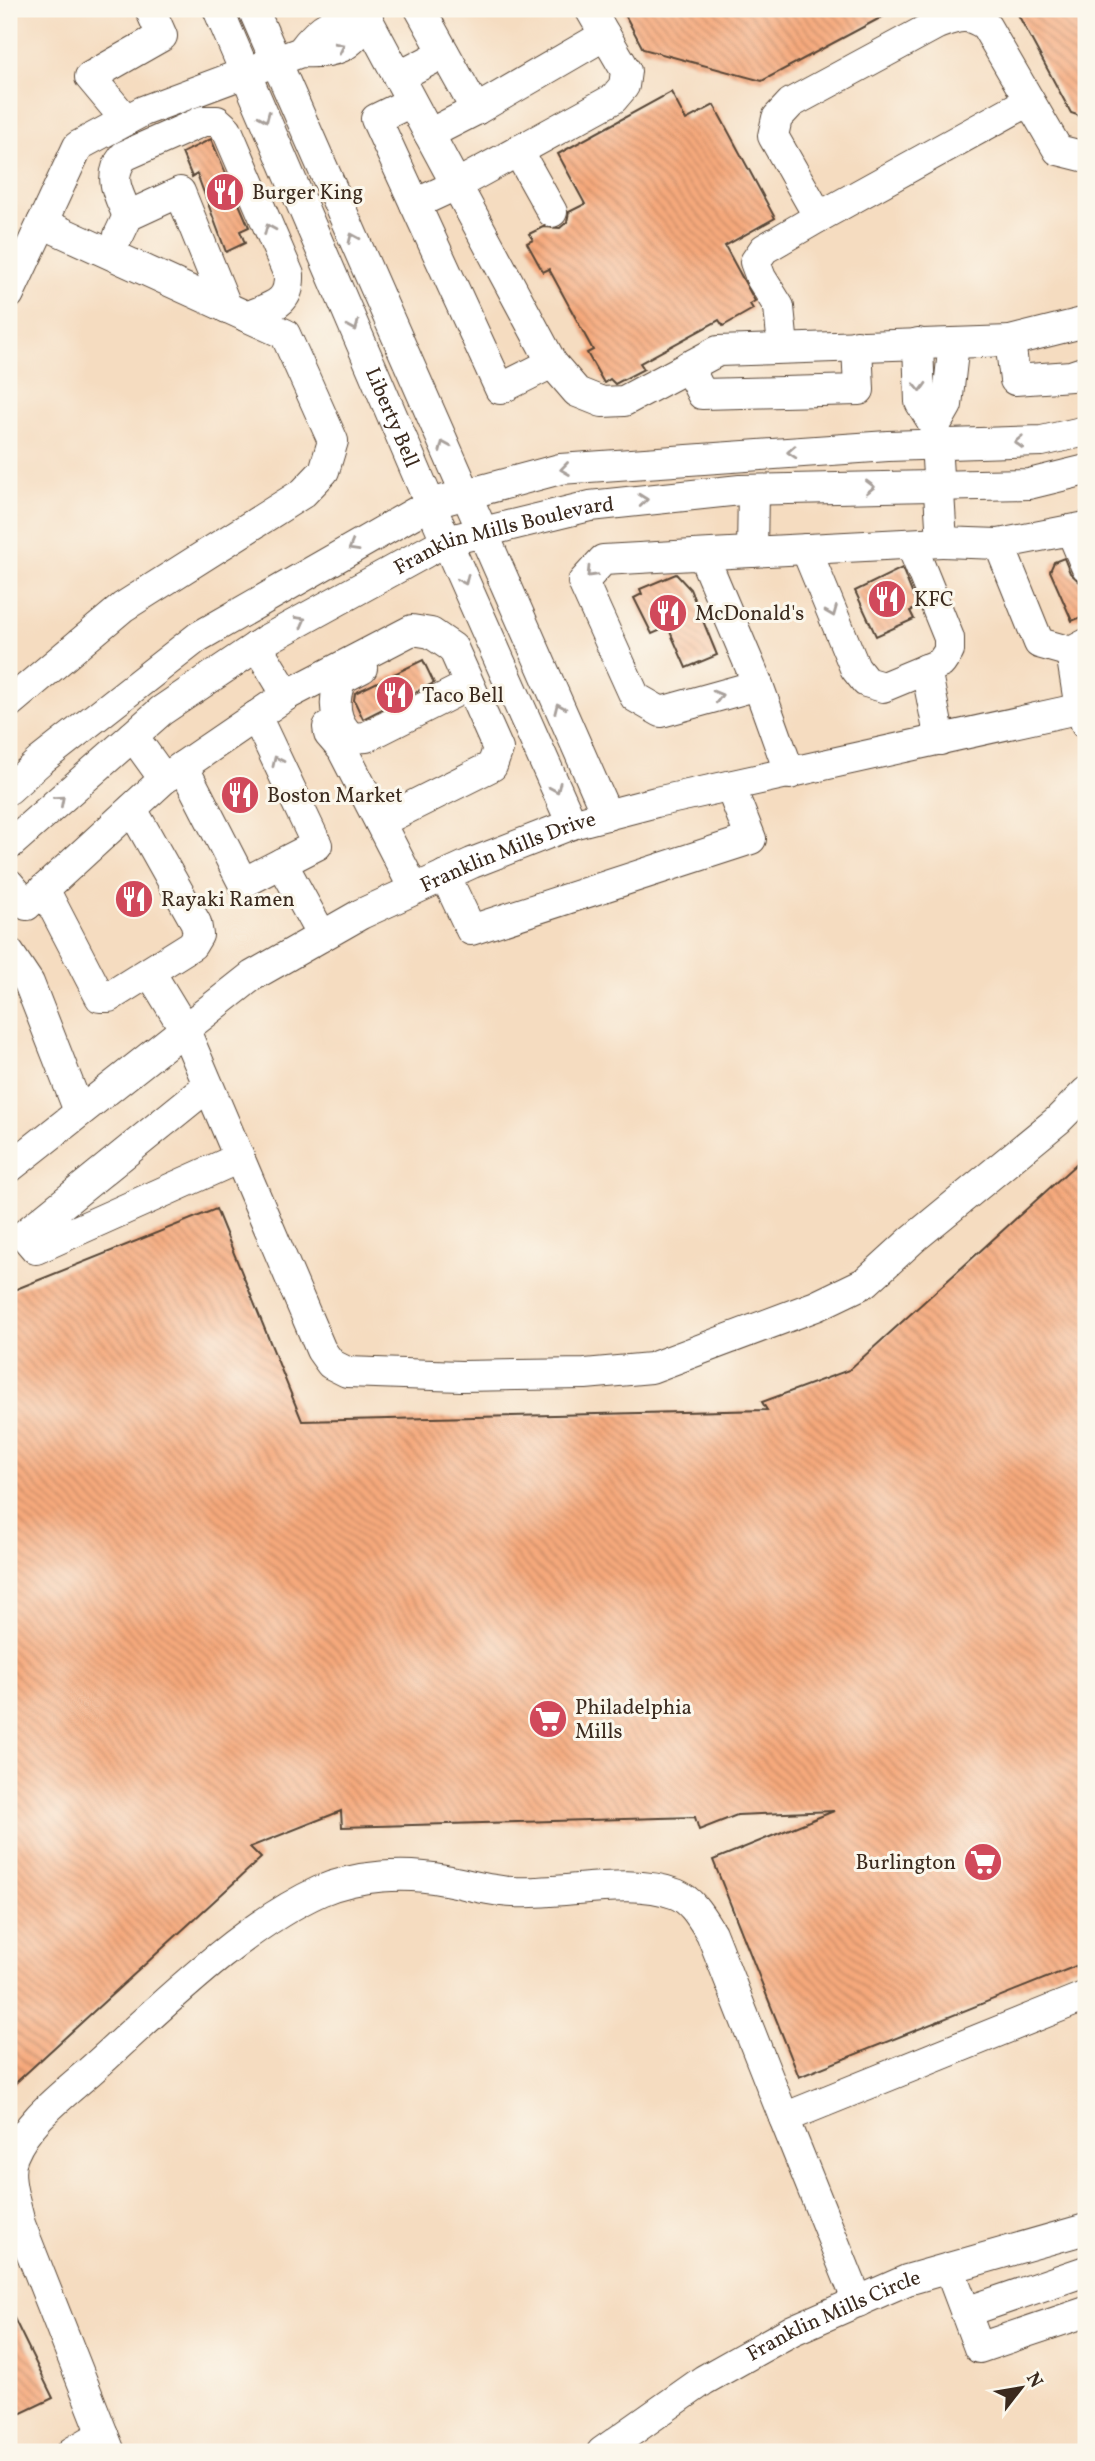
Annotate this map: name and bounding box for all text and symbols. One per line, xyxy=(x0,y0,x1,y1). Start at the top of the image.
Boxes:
one-way arrow xyxy=(333,41,345,55)
one-way arrow xyxy=(256,110,270,122)
restaurant icon: Burger King xyxy=(204,171,246,213)
place label: Burger King xyxy=(252,179,363,208)
one-way arrow xyxy=(263,223,277,236)
one-way arrow xyxy=(347,232,361,245)
one-way arrow xyxy=(346,318,360,331)
street label: Liberty Bell xyxy=(357,363,426,472)
one-way arrow xyxy=(912,382,927,393)
one-way arrow xyxy=(1013,434,1024,449)
one-way arrow xyxy=(438,441,452,453)
one-way arrow xyxy=(786,445,797,460)
one-way arrow xyxy=(559,462,571,477)
one-way arrow xyxy=(865,479,876,495)
street label: Franklin Mills Boulevard xyxy=(389,491,615,583)
one-way arrow xyxy=(638,493,649,508)
one-way arrow xyxy=(348,538,361,551)
one-way arrow xyxy=(587,565,600,578)
one-way arrow xyxy=(456,572,470,585)
restaurant icon: KFC xyxy=(866,578,908,620)
place label: KFC xyxy=(914,586,954,615)
restaurant icon: McDonald's xyxy=(647,592,689,634)
place label: McDonald's xyxy=(695,600,804,629)
one-way arrow xyxy=(823,605,837,617)
one-way arrow xyxy=(293,616,306,629)
restaurant icon: Taco Bell xyxy=(374,674,416,716)
place label: Taco Bell xyxy=(422,682,504,711)
one-way arrow xyxy=(711,690,723,704)
one-way arrow xyxy=(553,703,567,715)
one-way arrow xyxy=(271,756,285,768)
restaurant icon: Boston Market xyxy=(219,774,261,816)
one-way arrow xyxy=(548,780,562,793)
place label: Boston Market xyxy=(267,782,403,811)
one-way arrow xyxy=(52,796,65,808)
street label: Franklin Mills Drive xyxy=(416,805,599,901)
restaurant icon: Rayaki Ramen xyxy=(113,878,155,920)
place label: Rayaki Ramen xyxy=(161,886,295,915)
place label: Philadelphia Mills xyxy=(575,1694,692,1747)
supermarket icon: Philadelphia Mills xyxy=(527,1698,569,1740)
supermarket icon: Burlington xyxy=(962,1841,1004,1883)
place label: Burlington xyxy=(856,1849,956,1878)
street label: Franklin Mills Circle xyxy=(742,2264,924,2369)
north arrow xyxy=(986,2352,1056,2422)
text: N xyxy=(1019,2368,1049,2393)

